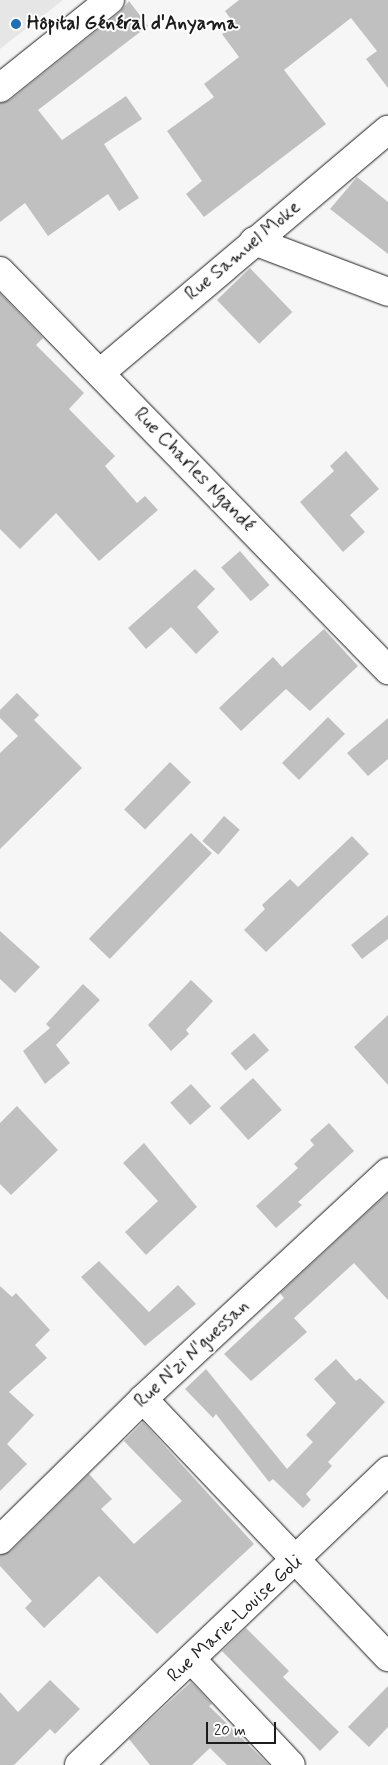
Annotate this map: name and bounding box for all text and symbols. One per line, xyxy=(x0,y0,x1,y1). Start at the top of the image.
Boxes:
place label: Hôpital Général d'Anyama xyxy=(27,13,237,35)
marker: Hôpital Général d'Anyama xyxy=(9,17,23,31)
street label: Rue Samuel Moke xyxy=(182,197,304,305)
street label: Rue Charles Ngandé xyxy=(128,402,260,538)
street label: Rue N'zi N'guessan xyxy=(130,1295,254,1413)
street label: Rue Marie-Louise Goli xyxy=(163,1551,307,1687)
scale bar xyxy=(208,1712,278,1744)
text: 20 m xyxy=(214,1721,246,1741)

